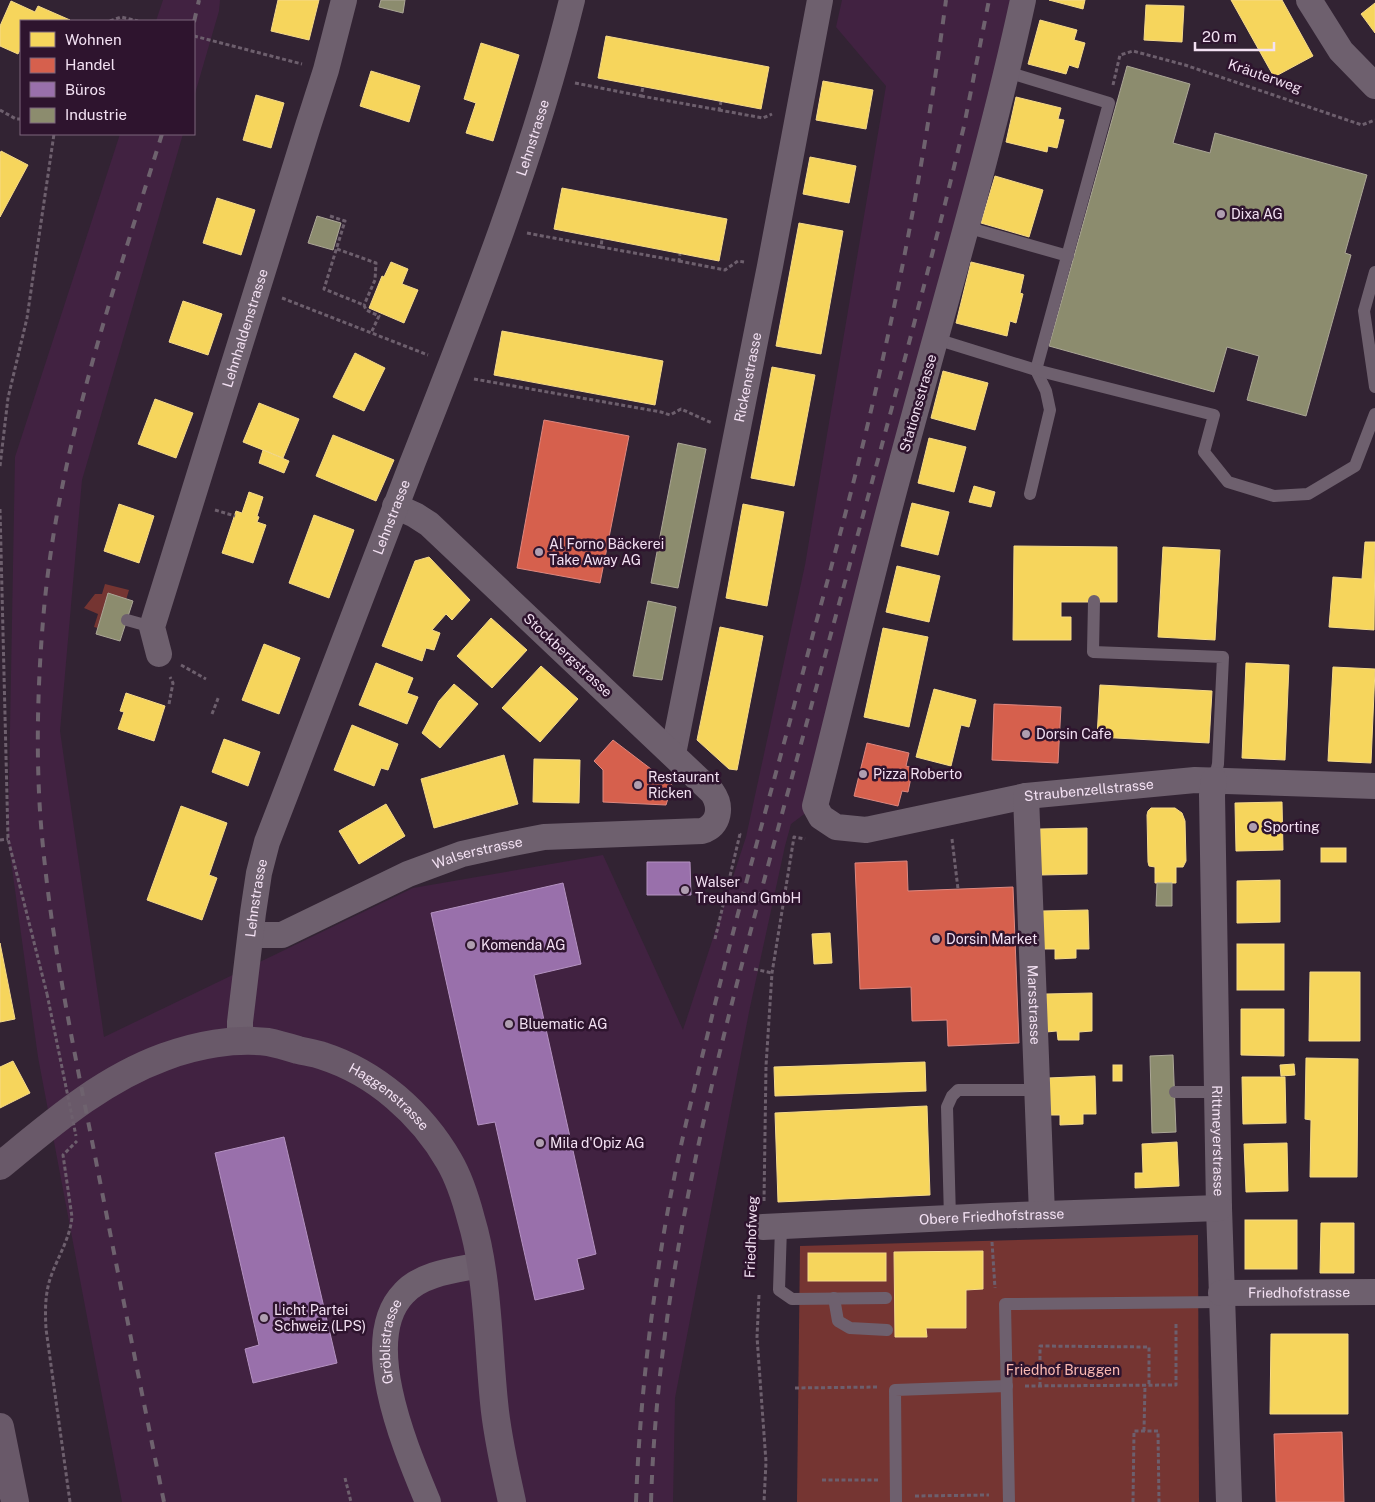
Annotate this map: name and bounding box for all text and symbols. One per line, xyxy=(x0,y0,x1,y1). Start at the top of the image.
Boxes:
legend xyxy=(20,20,195,135)
scale bar xyxy=(1195,20,1274,52)
text: 20 m xyxy=(1202,28,1237,45)
text: Wohnen xyxy=(65,31,122,48)
text: Handel xyxy=(65,56,115,73)
street label: Kräuterweg xyxy=(1226,56,1304,96)
text: Büros xyxy=(65,81,106,98)
street label: Lehnstrasse xyxy=(513,98,552,178)
text: Industrie xyxy=(65,106,127,123)
place label: Dixa AG xyxy=(1231,206,1283,222)
marker: Dixa AG xyxy=(1215,208,1227,220)
street label: Lehnhaldenstrasse xyxy=(219,267,271,389)
street label: Rickenstrasse xyxy=(731,331,765,424)
street label: Stationsstrasse xyxy=(896,352,940,454)
street label: Lehnstrasse xyxy=(370,477,413,557)
place label: Al Forno Bäckerei Take Away AG xyxy=(549,536,664,568)
marker: Al Forno Bäckerei Take Away AG xyxy=(533,546,545,558)
street label: Stockbergstrasse xyxy=(520,610,616,700)
place label: Dorsin Cafe xyxy=(1036,726,1112,742)
marker: Dorsin Cafe xyxy=(1020,728,1032,740)
place label: Pizza Roberto xyxy=(873,766,962,782)
marker: Pizza Roberto xyxy=(857,768,869,780)
place label: Restaurant Ricken xyxy=(648,769,720,801)
street label: Straubenzellstrasse xyxy=(1023,776,1155,804)
marker: Restaurant Ricken xyxy=(632,779,644,791)
place label: Sporting xyxy=(1263,819,1320,835)
marker: Sporting xyxy=(1247,821,1259,833)
street label: Walserstrasse xyxy=(430,833,524,872)
street label: Lehnstrasse xyxy=(242,857,270,938)
place label: Walser Treuhand GmbH xyxy=(695,874,801,906)
marker: Walser Treuhand GmbH xyxy=(679,884,691,896)
place label: Dorsin Market xyxy=(946,931,1037,947)
marker: Dorsin Market xyxy=(930,933,942,945)
place label: Komenda AG xyxy=(481,937,565,953)
marker: Komenda AG xyxy=(465,939,477,951)
street label: Marsstrasse xyxy=(1024,965,1044,1045)
place label: Bluematic AG xyxy=(519,1016,608,1032)
marker: Bluematic AG xyxy=(503,1018,515,1030)
street label: Haggenstrasse xyxy=(346,1060,432,1133)
street label: Rittmeyerstrasse xyxy=(1209,1085,1227,1197)
place label: Mila d'Opiz AG xyxy=(550,1135,645,1151)
marker: Mila d'Opiz AG xyxy=(534,1137,546,1149)
street label: Friedhofweg xyxy=(742,1195,760,1278)
street label: Obere Friedhofstrasse xyxy=(919,1205,1065,1227)
street label: Friedhofstrasse xyxy=(1248,1284,1350,1301)
street label: Gröblistrasse xyxy=(377,1296,405,1385)
place label: Licht Partei Schweiz (LPS) xyxy=(274,1302,366,1334)
marker: Licht Partei Schweiz (LPS) xyxy=(258,1312,270,1324)
park label: Friedhof Bruggen xyxy=(1006,1362,1120,1378)

